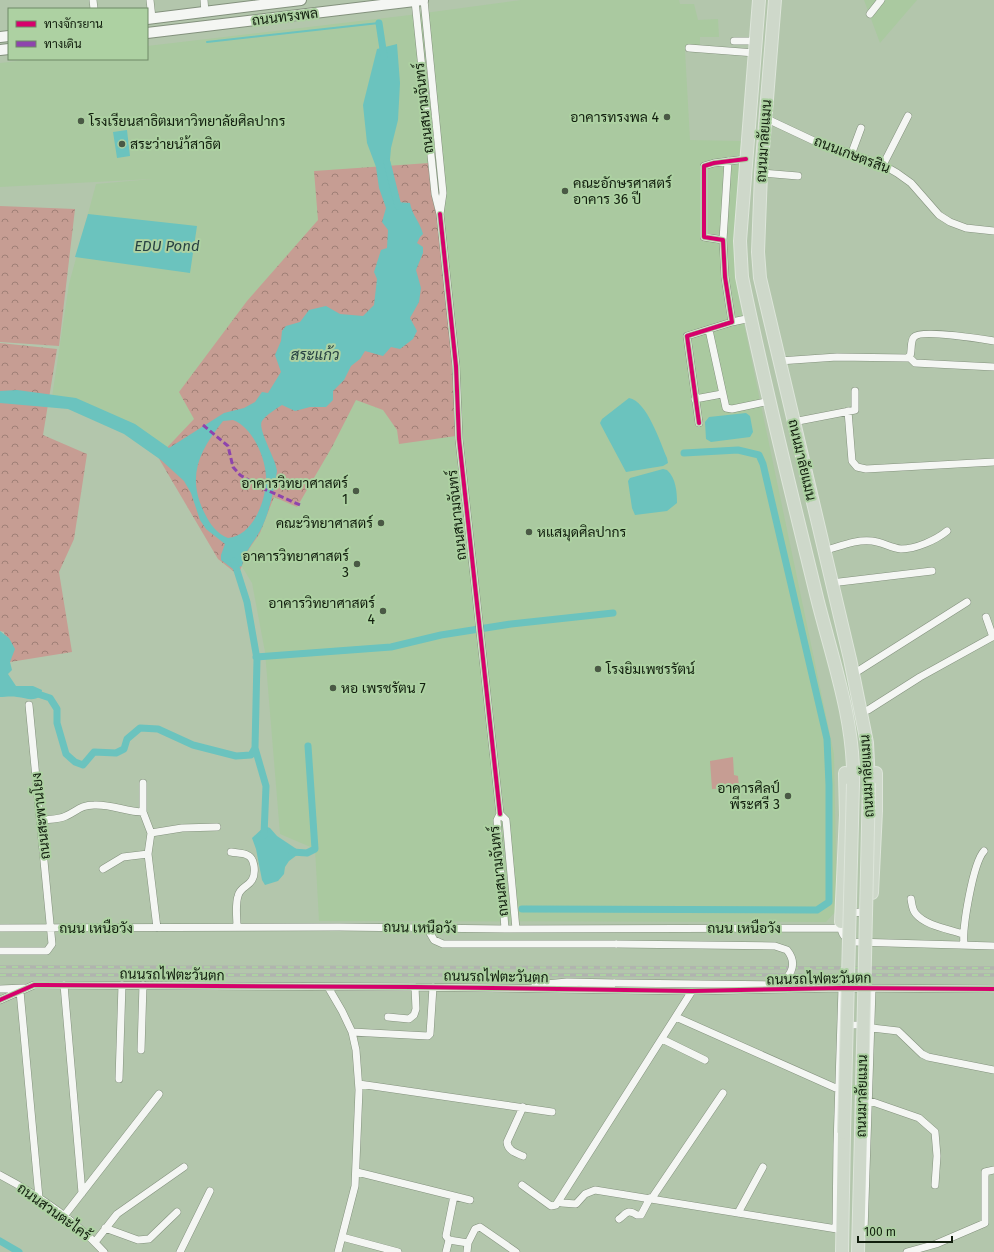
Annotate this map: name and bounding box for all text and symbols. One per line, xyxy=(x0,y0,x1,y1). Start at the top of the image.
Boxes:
street label: ถนนทรงพล xyxy=(251,5,319,29)
legend xyxy=(8,8,148,60)
text: ทางจักรยาน xyxy=(44,17,103,31)
text: ทางเดิน xyxy=(44,37,82,51)
street label: ถนนสนามจันทร์ xyxy=(410,62,437,154)
street label: ถนนมาลัยแมน xyxy=(753,99,775,183)
place label: อาคารทรงพล 4 xyxy=(570,109,660,126)
place label: โรงเรียนสาธิตมหาวิทยาลัยศิลปากร xyxy=(88,112,286,130)
marker: อาคารทรงพล 4 xyxy=(662,112,672,122)
marker: โรงเรียนสาธิตมหาวิทยาลัยศิลปากร xyxy=(76,116,86,126)
street label: ถนนเกษตรสิน xyxy=(812,133,893,177)
place label: สระว่ายนำ้สาธิต xyxy=(130,135,221,153)
marker: สระว่ายนำ้สาธิต xyxy=(117,139,127,149)
place label: คณะอักษรศาสตร์ อาคาร 36 ปี xyxy=(573,174,672,208)
marker: คณะอักษรศาสตร์ อาคาร 36 ปี xyxy=(560,186,570,196)
water label: EDU Pond xyxy=(134,237,200,255)
water label: สระแก้ว xyxy=(291,345,340,364)
street label: ถนนมาลัยแมน xyxy=(784,418,820,502)
street label: ถนนสนามจันทร์ xyxy=(443,469,470,561)
place label: อาคารวิทยาศาสตร์ 1 xyxy=(241,474,348,508)
marker: อาคารวิทยาศาสตร์ 1 xyxy=(351,486,361,496)
place label: คณะวิทยาศาสตร์ xyxy=(276,514,373,532)
marker: คณะวิทยาศาสตร์ xyxy=(376,518,386,528)
place label: หแสมุดศิลปากร xyxy=(537,524,627,542)
marker: หแสมุดศิลปากร xyxy=(524,527,534,537)
place label: อาคารวิทยาศาสตร์ 3 xyxy=(242,547,349,581)
marker: อาคารวิทยาศาสตร์ 3 xyxy=(352,559,362,569)
place label: อาคารวิทยาศาสตร์ 4 xyxy=(268,594,376,628)
marker: อาคารวิทยาศาสตร์ 4 xyxy=(378,606,388,616)
place label: โรงยิมเพชรรัตน์ xyxy=(605,660,695,678)
marker: โรงยิมเพชรรัตน์ xyxy=(593,664,603,674)
place label: หอ เพรชรัตน 7 xyxy=(341,680,426,697)
marker: หอ เพรชรัตน 7 xyxy=(328,683,338,693)
street label: ถนนมาลัยแมน xyxy=(856,734,878,818)
street label: ถนนสะพานโยง xyxy=(28,772,54,860)
place label: อาคารศิลป์ พีระศรี 3 xyxy=(717,779,780,813)
marker: อาคารศิลป์ พีระศรี 3 xyxy=(783,791,793,801)
street label: ถนนสนามจันทร์ xyxy=(485,825,512,917)
street label: ถนน เหนือวัง xyxy=(383,918,457,937)
street label: ถนน เหนือวัง xyxy=(59,919,133,937)
street label: ถนน เหนือวัง xyxy=(707,919,781,937)
street label: ถนนรถไฟตะวันตก xyxy=(119,966,225,984)
street label: ถนนรถไฟตะวันตก xyxy=(443,968,549,986)
street label: ถนนรถไฟตะวันตก xyxy=(766,970,872,988)
street label: ถนนมาลัยแมน xyxy=(853,1054,871,1138)
street label: ถนนสวนตะไคร้ xyxy=(14,1179,96,1245)
scale bar xyxy=(858,1218,952,1244)
text: 100 m xyxy=(864,1225,896,1239)

